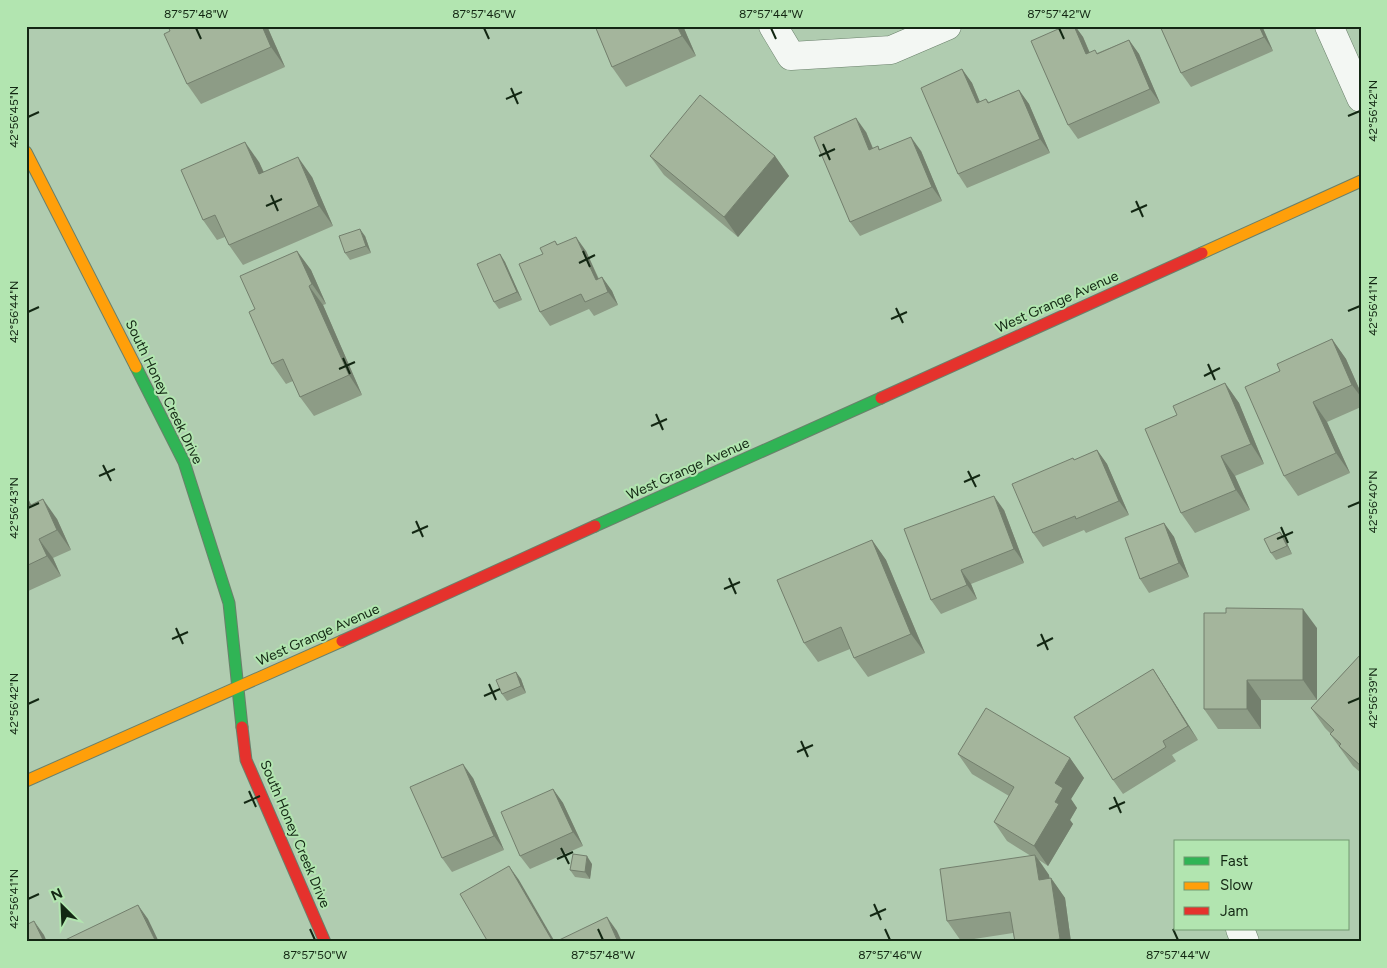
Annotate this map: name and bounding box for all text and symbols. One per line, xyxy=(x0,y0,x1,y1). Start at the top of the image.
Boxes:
text: 87°57'48"W xyxy=(164,7,229,21)
text: 87°57'46"W xyxy=(452,7,516,21)
text: 87°57'44"W xyxy=(739,7,804,21)
text: 87°57'42"W xyxy=(1027,7,1091,21)
text: 42°56'42"N xyxy=(1366,80,1380,142)
text: 42°56'45"N xyxy=(7,86,21,148)
street label: West Grange Avenue xyxy=(993,267,1121,337)
text: 42°56'41"N xyxy=(1366,276,1380,336)
text: 42°56'44"N xyxy=(7,281,21,343)
street label: South Honey Creek Drive xyxy=(122,317,207,467)
street label: West Grange Avenue xyxy=(624,434,752,504)
text: 42°56'40"N xyxy=(1366,471,1380,533)
text: 42°56'43"N xyxy=(7,477,21,539)
street label: West Grange Avenue xyxy=(254,600,382,670)
text: 42°56'39"N xyxy=(1366,667,1380,729)
text: 42°56'42"N xyxy=(7,673,21,735)
street label: South Honey Creek Drive xyxy=(256,758,334,911)
legend xyxy=(1174,840,1350,930)
text: Fast xyxy=(1220,852,1249,870)
text: 42°56'41"N xyxy=(7,869,21,929)
text: Slow xyxy=(1220,876,1253,894)
north arrow xyxy=(38,880,88,930)
text: N xyxy=(49,885,65,905)
text: Jam xyxy=(1220,902,1248,920)
text: 87°57'50"W xyxy=(283,948,347,962)
text: 87°57'48"W xyxy=(571,948,636,962)
text: 87°57'46"W xyxy=(858,948,922,962)
text: 87°57'44"W xyxy=(1146,948,1211,962)

